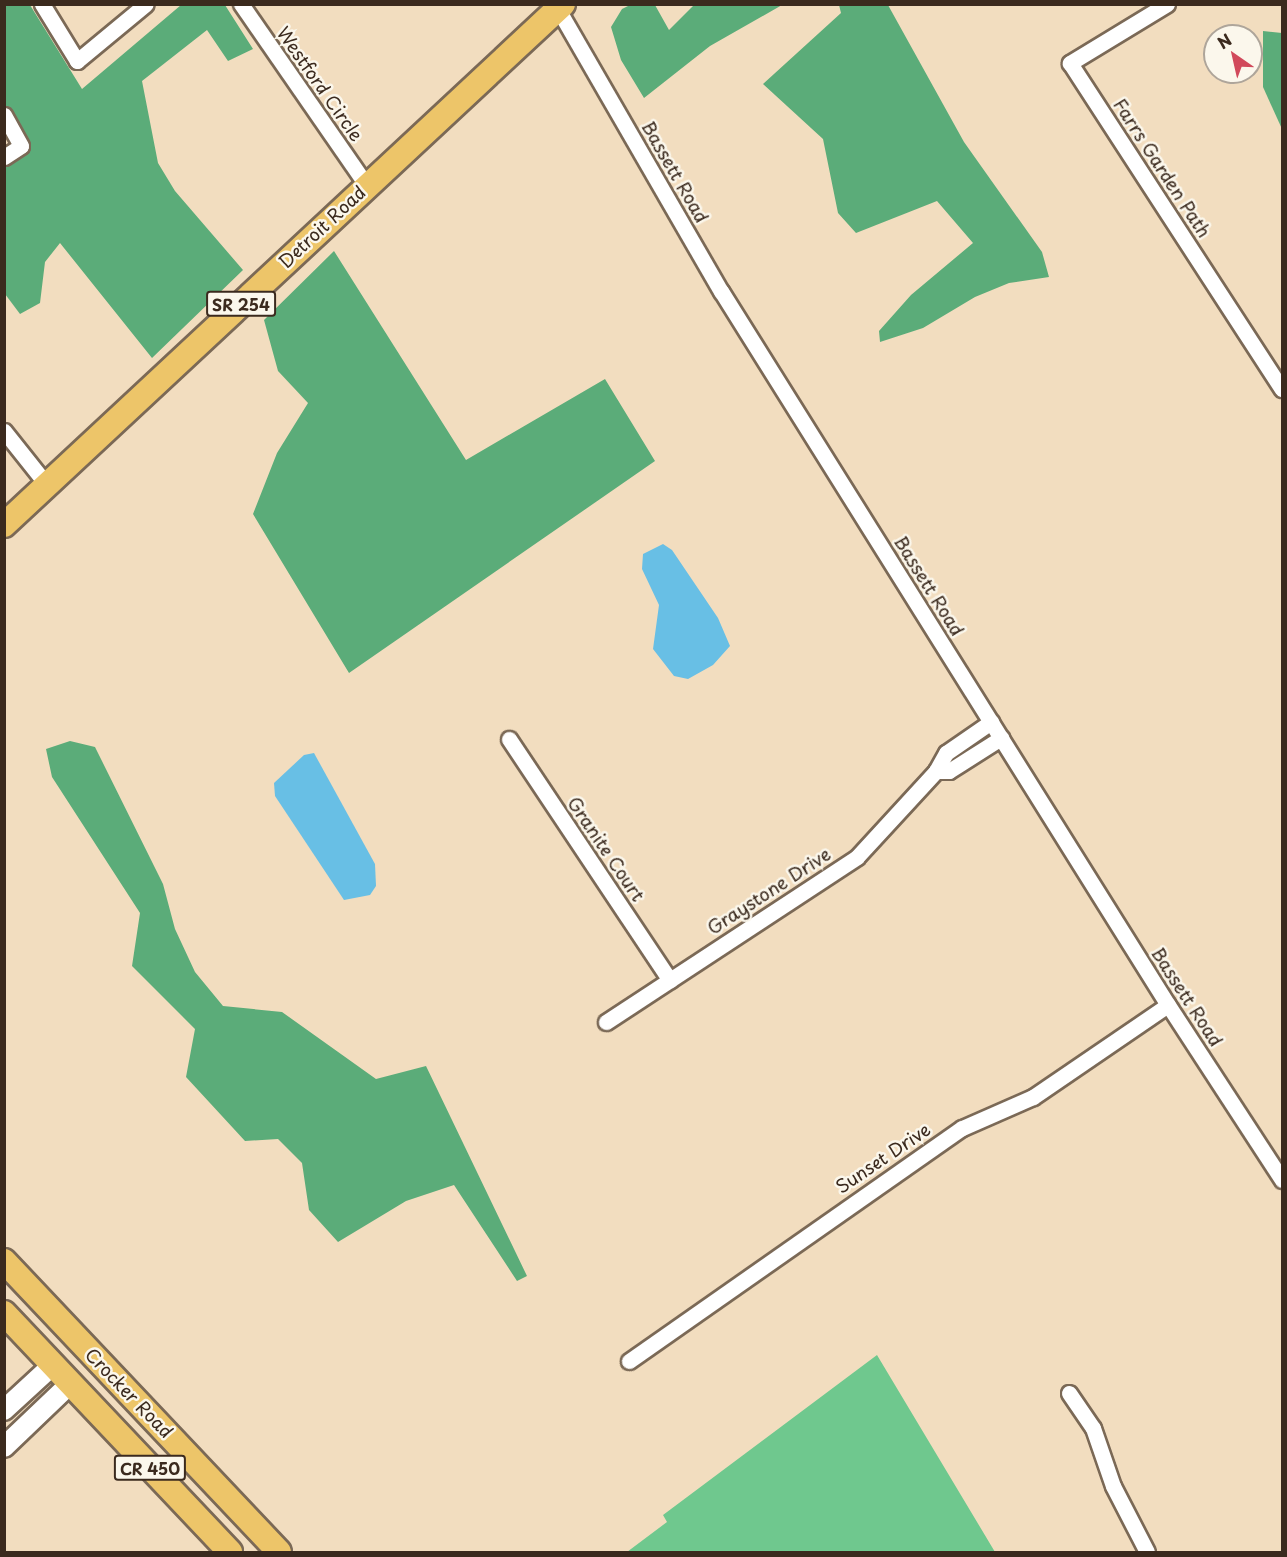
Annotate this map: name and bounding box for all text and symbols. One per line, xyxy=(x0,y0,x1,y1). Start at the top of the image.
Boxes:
street label: Westford Circle xyxy=(272,22,368,146)
north arrow xyxy=(1203,24,1263,84)
text: N xyxy=(1212,27,1236,54)
street label: Farrs Garden Path xyxy=(1109,95,1215,241)
street label: Bassett Road xyxy=(637,117,713,227)
street label: Detroit Road xyxy=(274,181,370,273)
road number: SR 254 xyxy=(205,291,277,317)
street label: Bassett Road xyxy=(890,532,968,640)
street label: Granite Court xyxy=(563,792,649,906)
street label: Graystone Drive xyxy=(703,843,835,939)
street label: Bassett Road xyxy=(1147,943,1227,1051)
street label: Sunset Drive xyxy=(831,1118,935,1198)
street label: Crocker Road xyxy=(80,1343,178,1443)
road number: CR 450 xyxy=(112,1455,188,1481)

